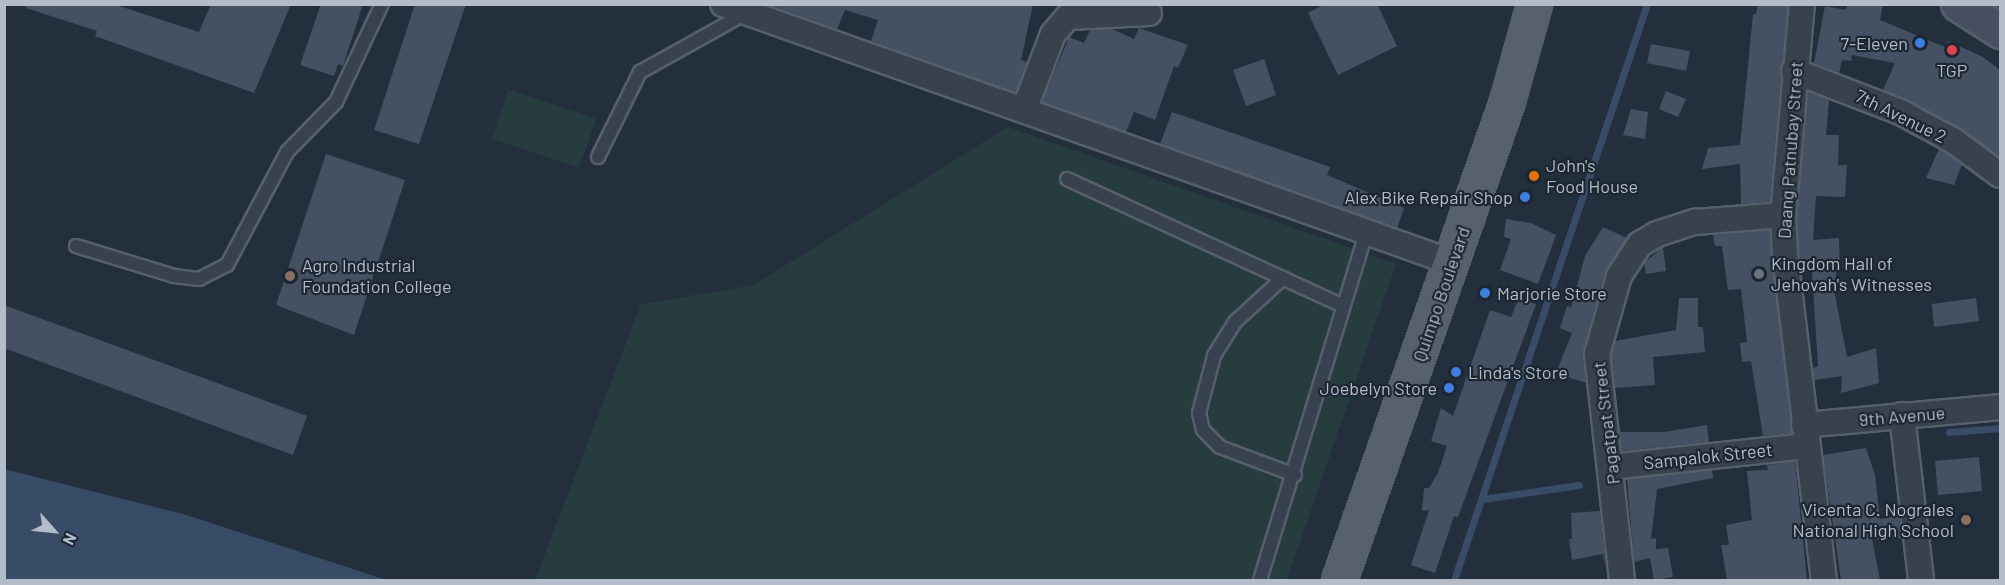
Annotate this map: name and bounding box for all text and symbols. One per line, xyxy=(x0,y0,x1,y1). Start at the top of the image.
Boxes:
place label: 7-Eleven xyxy=(1840,32,1908,54)
marker: 7-Eleven xyxy=(1913,36,1927,50)
marker: TGP xyxy=(1945,43,1959,57)
place label: TGP xyxy=(1936,59,1968,81)
street label: Daang Patnubay Street xyxy=(1773,60,1807,240)
street label: 7th Avenue 2 xyxy=(1852,85,1950,147)
place label: John's Food House xyxy=(1546,155,1638,198)
marker: John's Food House xyxy=(1527,169,1541,183)
place label: Alex Bike Repair Shop xyxy=(1344,186,1513,208)
marker: Alex Bike Repair Shop xyxy=(1518,190,1532,204)
street label: Quimpo Boulevard xyxy=(1408,224,1474,364)
place label: Kingdom Hall of Jehovah's Witnesses xyxy=(1771,253,1932,296)
place label: Agro Industrial Foundation College xyxy=(302,255,452,298)
marker: Kingdom Hall of Jehovah's Witnesses xyxy=(1752,267,1766,281)
marker: Agro Industrial Foundation College xyxy=(283,269,297,283)
place label: Marjorie Store xyxy=(1497,282,1607,304)
marker: Marjorie Store xyxy=(1478,286,1492,300)
street label: Pagatpat Street xyxy=(1588,360,1624,486)
place label: Linda's Store xyxy=(1468,361,1568,383)
marker: Linda's Store xyxy=(1449,365,1463,379)
place label: Joebelyn Store xyxy=(1320,377,1437,399)
marker: Joebelyn Store xyxy=(1442,381,1456,395)
street label: 9th Avenue xyxy=(1858,401,1946,431)
street label: Sampalok Street xyxy=(1643,438,1773,474)
place label: Vicenta C. Nograles National High School xyxy=(1793,499,1954,542)
north arrow xyxy=(24,501,84,561)
marker: Vicenta C. Nograles National High School xyxy=(1959,513,1973,527)
text: N xyxy=(60,530,81,548)

